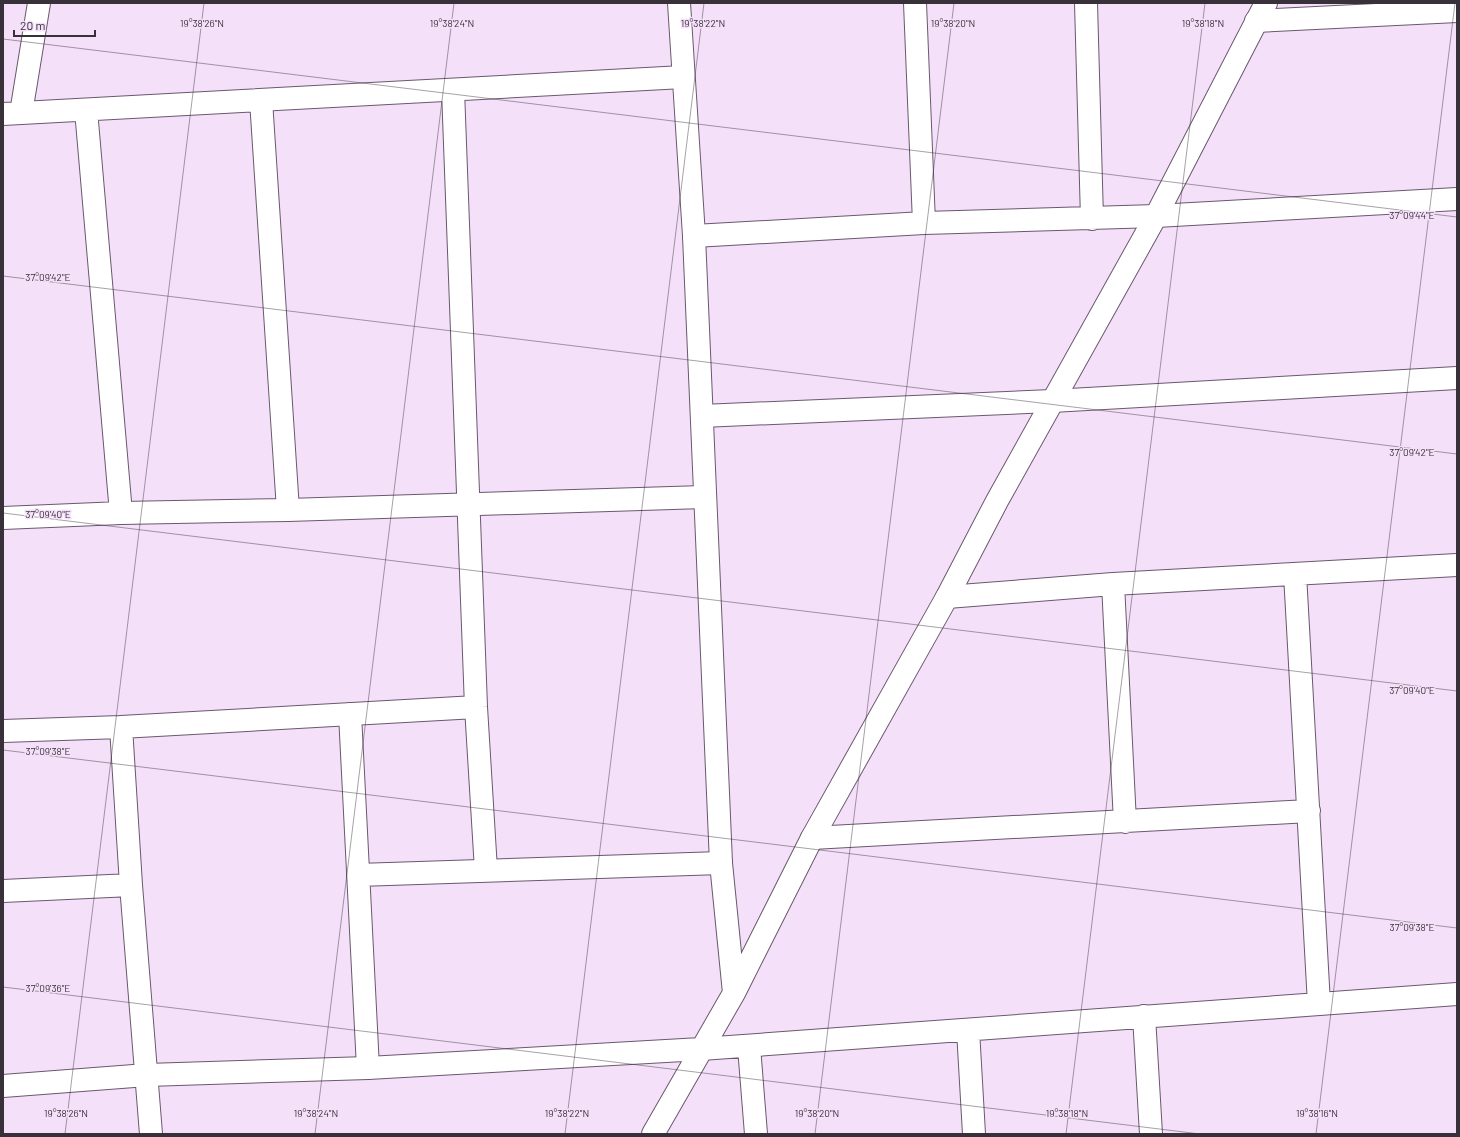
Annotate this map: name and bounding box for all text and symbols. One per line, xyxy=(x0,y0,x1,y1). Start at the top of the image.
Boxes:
scale bar xyxy=(14,12,95,38)
text: 19°38'26"N xyxy=(180,17,224,29)
text: 19°38'24"N xyxy=(430,17,474,29)
text: 19°38'22"N xyxy=(681,17,725,29)
text: 19°38'20"N xyxy=(931,17,975,29)
text: 19°38'18"N xyxy=(1182,17,1224,29)
text: 20 m xyxy=(20,18,46,32)
text: 37°09'44"E xyxy=(1389,209,1435,221)
text: 37°09'42"E xyxy=(25,271,71,283)
text: 37°09'42"E xyxy=(1389,446,1435,458)
text: 37°09'40"E xyxy=(25,508,71,520)
text: 37°09'40"E xyxy=(1389,684,1435,696)
text: 37°09'38"E xyxy=(26,745,70,757)
text: 37°09'38"E xyxy=(1390,921,1434,933)
text: 37°09'36"E xyxy=(26,982,70,994)
text: 19°38'26"N xyxy=(44,1107,88,1119)
text: 19°38'24"N xyxy=(294,1107,338,1119)
text: 19°38'22"N xyxy=(545,1107,589,1119)
text: 19°38'20"N xyxy=(795,1107,839,1119)
text: 19°38'18"N xyxy=(1046,1107,1088,1119)
text: 19°38'16"N xyxy=(1296,1107,1338,1119)

